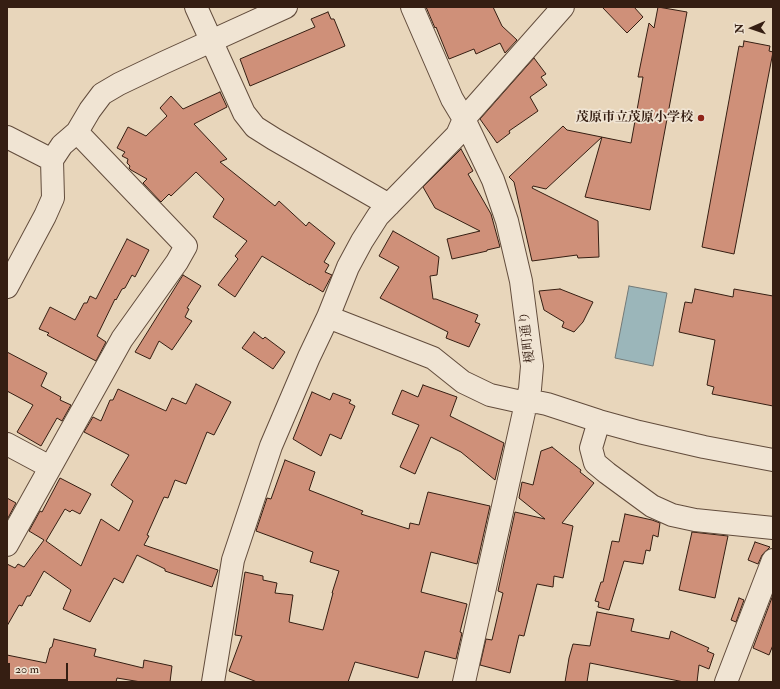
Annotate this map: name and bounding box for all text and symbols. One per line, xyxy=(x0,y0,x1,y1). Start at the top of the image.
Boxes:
north arrow xyxy=(732,8,772,48)
text: N xyxy=(733,23,746,34)
place label: 茂原市立茂原小学校 xyxy=(576,110,693,126)
marker: 茂原市立茂原小学校 xyxy=(696,113,706,123)
street label: 榎町通り xyxy=(517,310,539,364)
scale bar xyxy=(10,655,70,681)
text: 20 m xyxy=(15,662,39,677)

